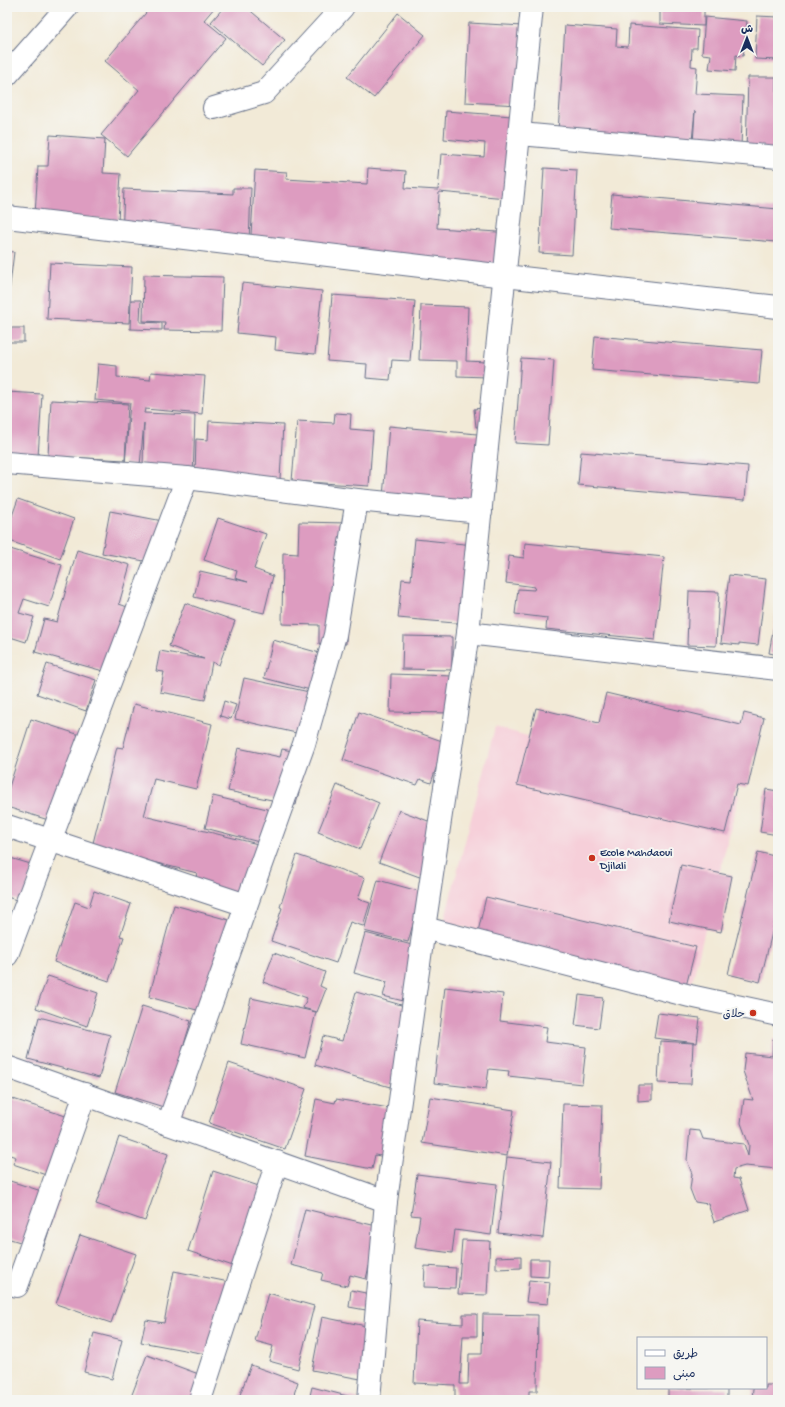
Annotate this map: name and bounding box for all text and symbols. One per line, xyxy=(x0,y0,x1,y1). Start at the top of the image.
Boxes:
north arrow xyxy=(727,18,767,58)
text: ش xyxy=(741,24,753,36)
place label: Ecole Mahdaoui Djilali xyxy=(599,848,672,873)
marker: Ecole Mahdaoui Djilali xyxy=(587,853,597,863)
place label: حلاق xyxy=(723,1008,745,1021)
marker: حلاق xyxy=(748,1008,758,1018)
legend xyxy=(637,1337,767,1389)
text: طريق xyxy=(673,1348,698,1362)
text: مبنى xyxy=(673,1368,696,1382)

